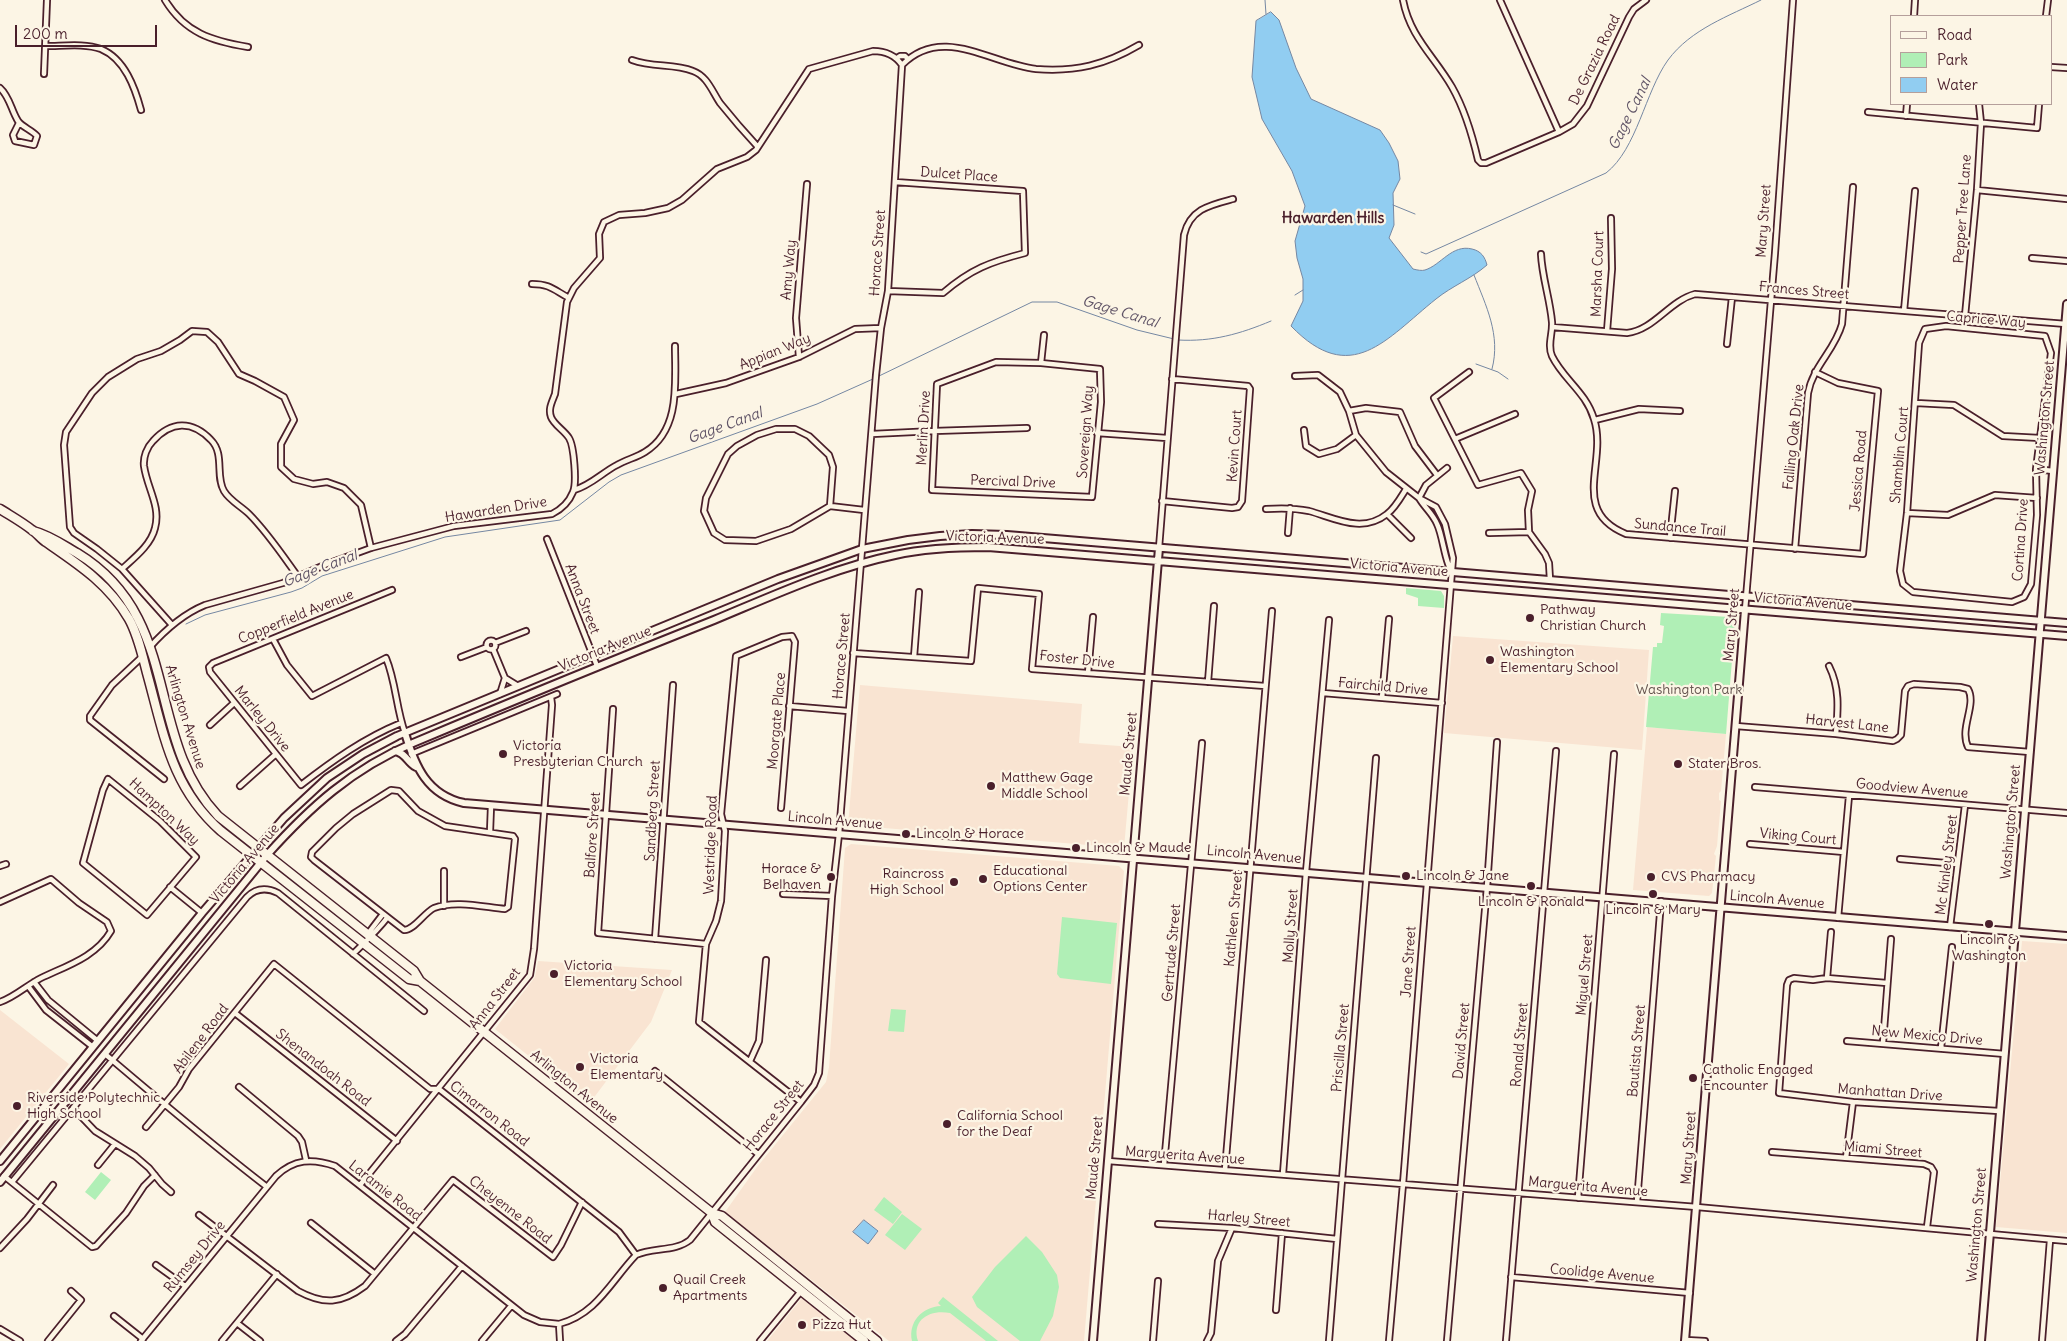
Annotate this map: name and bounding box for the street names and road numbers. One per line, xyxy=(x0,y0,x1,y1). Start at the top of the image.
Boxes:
street label: De Grazia Road xyxy=(1566,12,1624,108)
street label: Pepper Tree Lane xyxy=(1951,154,1975,264)
street label: Dulcet Place xyxy=(920,164,998,186)
street label: Mary Street xyxy=(1753,184,1775,258)
street label: Horace Street xyxy=(867,209,889,297)
street label: Marsha Court xyxy=(1588,231,1608,317)
street label: Amy Way xyxy=(778,239,800,301)
street label: Frances Street xyxy=(1758,279,1850,303)
street label: Caprice Way xyxy=(1946,308,2026,332)
street label: Appian Way xyxy=(737,330,813,374)
street label: Washington Street xyxy=(2032,360,2058,476)
street label: Falling Oak Drive xyxy=(1780,383,1808,491)
street label: Sovereign Way xyxy=(1074,385,1098,479)
street label: Merlin Drive xyxy=(914,390,934,466)
street label: Shamblin Court xyxy=(1887,406,1913,504)
street label: Kevin Court xyxy=(1224,409,1246,483)
street label: Jessica Road xyxy=(1847,430,1871,512)
street label: Percival Drive xyxy=(970,472,1056,492)
street label: Hawarden Drive xyxy=(444,494,548,526)
street label: Cortina Drive xyxy=(2010,498,2032,582)
street label: Sundance Trail xyxy=(1633,516,1727,540)
street label: Victoria Avenue xyxy=(945,528,1045,548)
street label: Victoria Avenue xyxy=(1349,555,1449,581)
street label: Anna Street xyxy=(561,561,603,637)
street label: Copperfield Avenue xyxy=(236,586,356,648)
street label: Mary Street xyxy=(1720,588,1744,662)
street label: Victoria Avenue xyxy=(1753,589,1853,615)
street label: Horace Street xyxy=(830,612,854,700)
street label: Victoria Avenue xyxy=(556,623,654,675)
street label: Foster Drive xyxy=(1038,648,1116,672)
street label: Arlington Avenue xyxy=(161,663,209,771)
street label: Moorgate Place xyxy=(764,672,790,770)
street label: Fairchild Drive xyxy=(1337,675,1429,699)
street label: Marley Drive xyxy=(230,683,294,755)
street label: Harvest Lane xyxy=(1805,711,1889,737)
street label: Maude Street xyxy=(1117,712,1141,796)
street label: Sandberg Street xyxy=(642,760,664,862)
street label: Washington Street xyxy=(1998,764,2024,880)
street label: Hampton Way xyxy=(125,775,203,849)
street label: Goodview Avenue xyxy=(1855,776,1969,802)
street label: Balfore Street xyxy=(582,791,604,879)
street label: Westridge Road xyxy=(701,795,721,895)
street label: Lincoln Avenue xyxy=(787,808,883,834)
street label: Mc Kinley Street xyxy=(1933,814,1961,916)
street label: Victoria Avenue xyxy=(207,821,283,907)
street label: Viking Court xyxy=(1759,825,1837,849)
street label: Lincoln Avenue xyxy=(1206,842,1302,868)
street label: Kathleen Street xyxy=(1221,870,1247,968)
street label: Lincoln Avenue xyxy=(1729,887,1825,913)
street label: Molly Street xyxy=(1280,888,1302,964)
street label: Gertrude Street xyxy=(1159,903,1185,1003)
street label: Jane Street xyxy=(1398,926,1420,998)
street label: Miguel Street xyxy=(1573,934,1597,1016)
street label: Anna Street xyxy=(466,965,524,1033)
street label: Abilene Road xyxy=(170,1001,232,1077)
street label: David Street xyxy=(1450,1002,1474,1080)
street label: Ronald Street xyxy=(1508,1002,1532,1088)
street label: Priscilla Street xyxy=(1329,1003,1353,1093)
street label: Bautista Street xyxy=(1625,1004,1649,1098)
street label: New Mexico Drive xyxy=(1871,1023,1983,1049)
street label: Shenandoah Road xyxy=(272,1026,374,1110)
street label: Arlington Avenue xyxy=(527,1047,621,1127)
street label: Horace Street xyxy=(740,1077,808,1155)
street label: Cimarron Road xyxy=(446,1078,532,1150)
street label: Manhattan Drive xyxy=(1837,1081,1943,1105)
street label: Mary Street xyxy=(1678,1111,1700,1185)
street label: Maude Street xyxy=(1083,1116,1107,1200)
street label: Miami Street xyxy=(1843,1138,1923,1162)
street label: Marguerita Avenue xyxy=(1125,1143,1245,1169)
street label: Laramie Road xyxy=(345,1157,425,1225)
street label: Washington Street xyxy=(1964,1167,1990,1283)
street label: Cheyenne Road xyxy=(465,1173,555,1247)
street label: Marguerita Avenue xyxy=(1527,1173,1649,1201)
street label: Harley Street xyxy=(1207,1207,1291,1231)
street label: Rumsey Drive xyxy=(161,1218,229,1296)
street label: Coolidge Avenue xyxy=(1549,1261,1655,1287)

